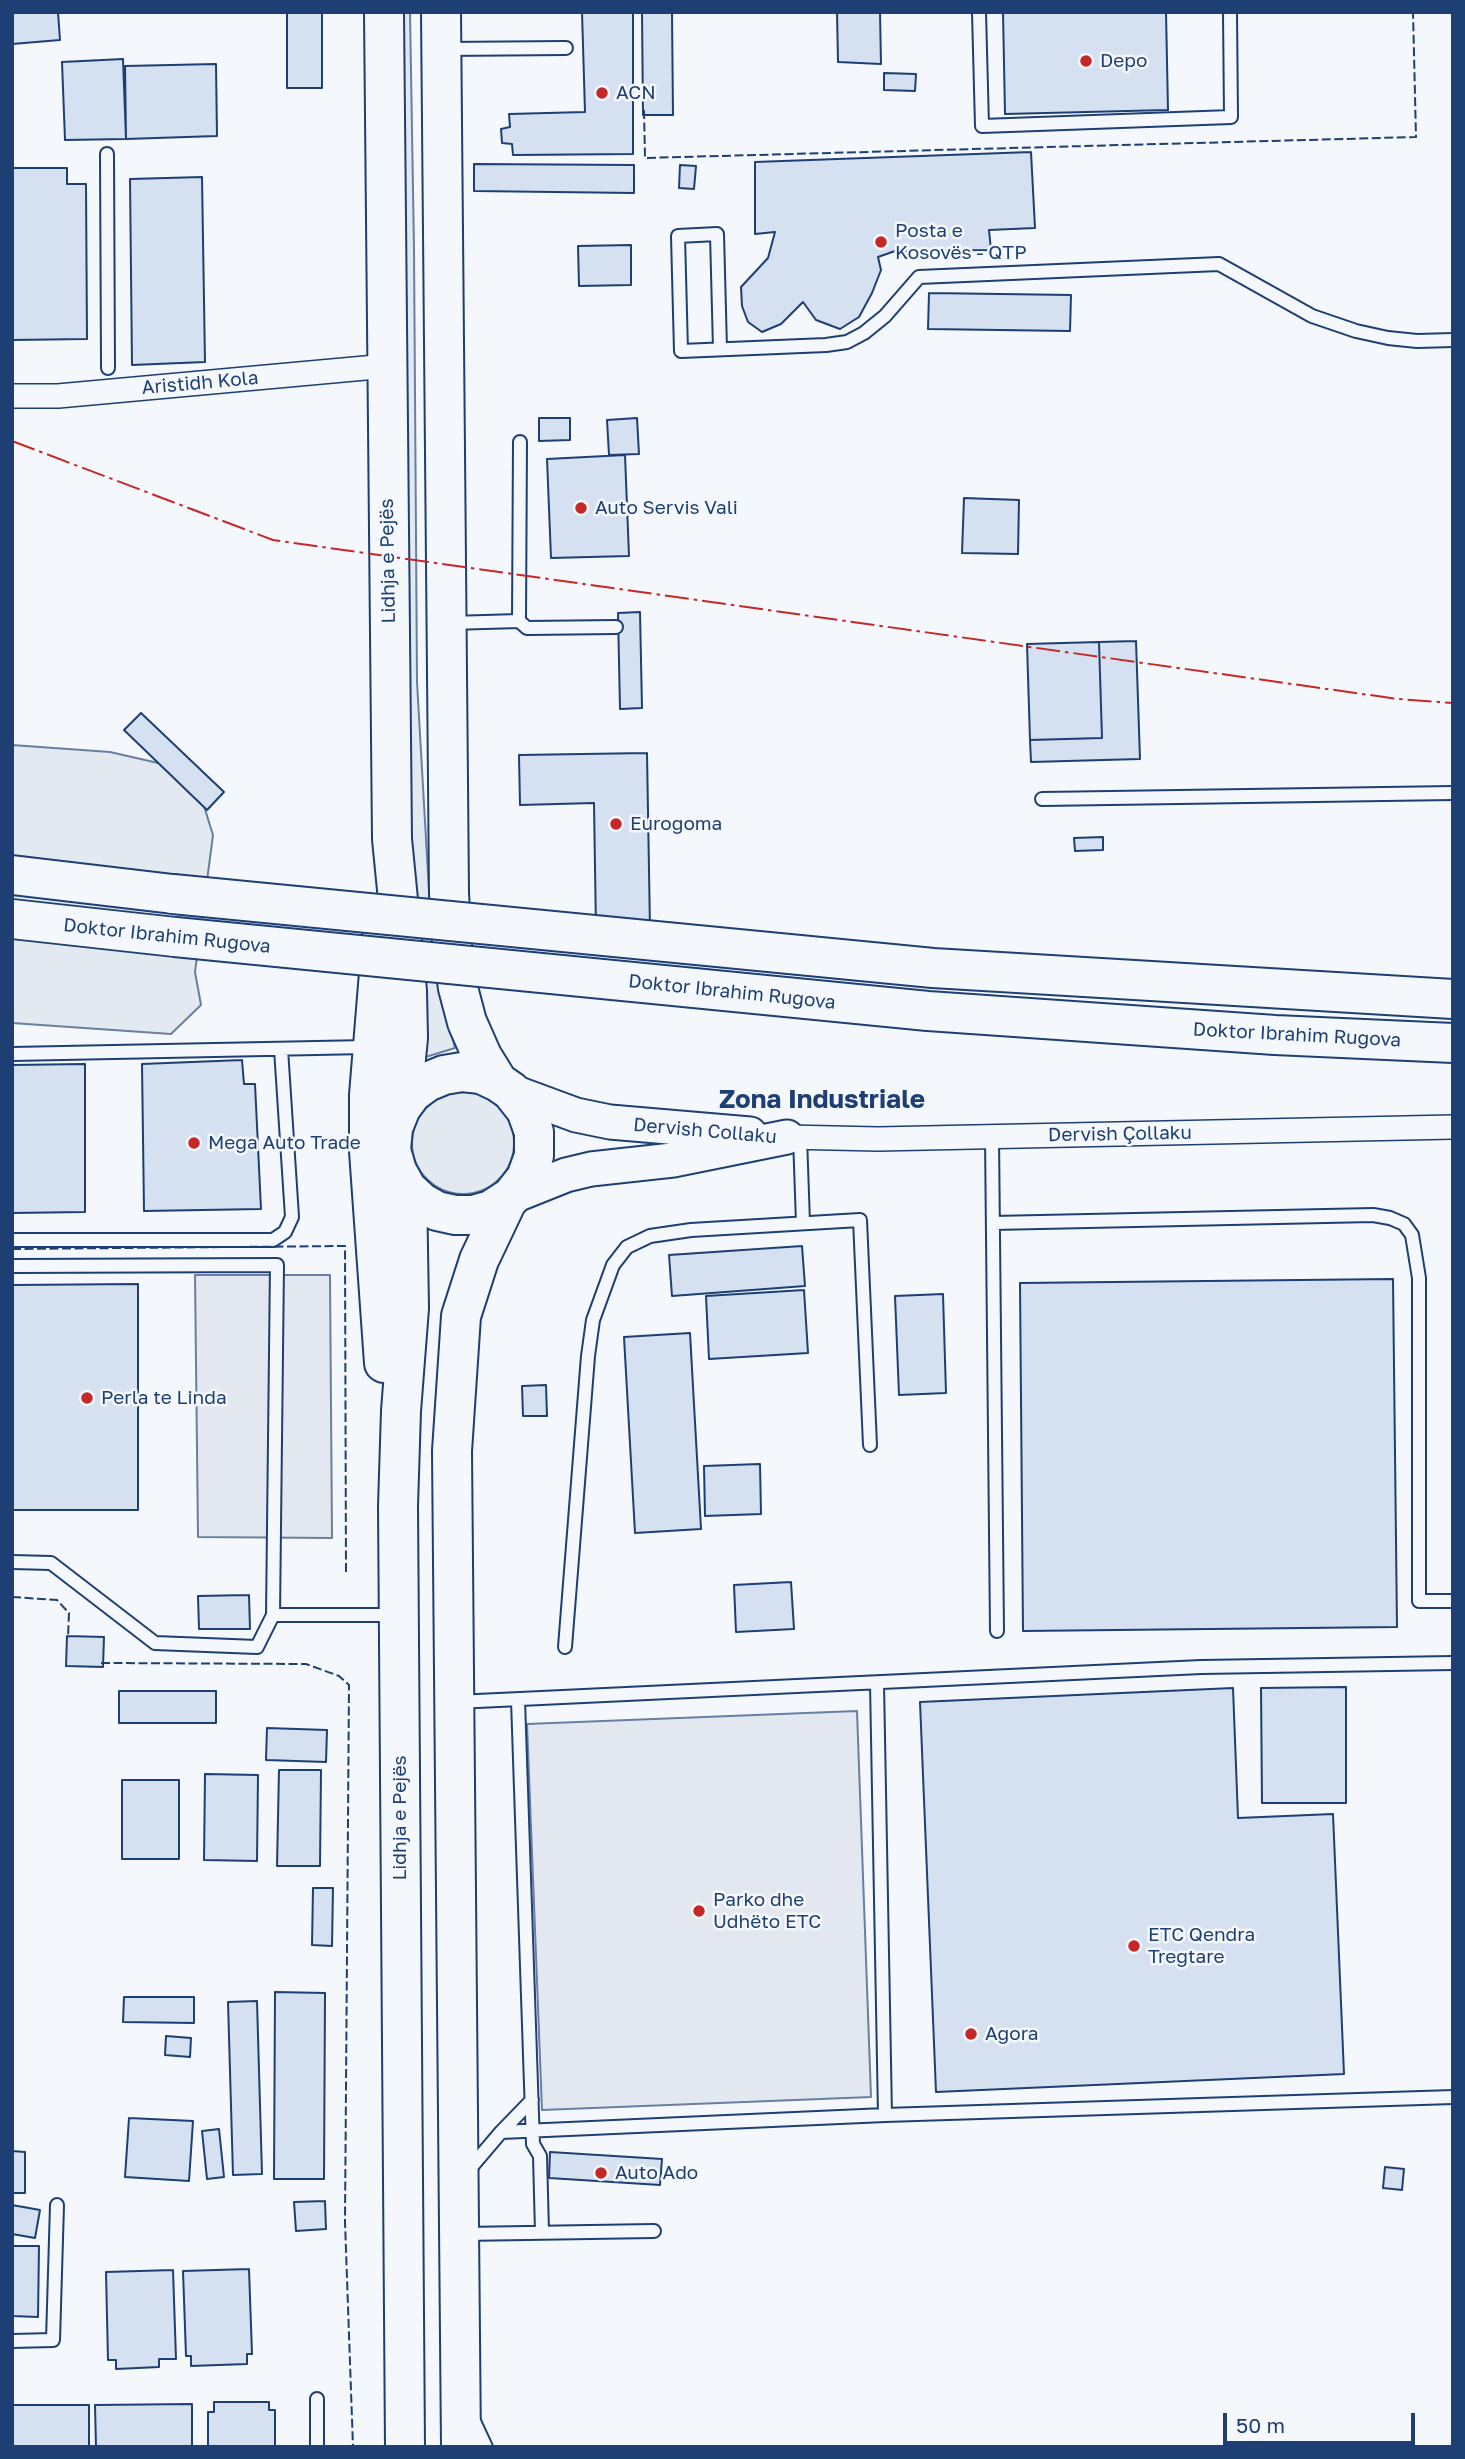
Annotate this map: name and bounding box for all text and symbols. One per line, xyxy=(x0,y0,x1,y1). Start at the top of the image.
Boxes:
place label: Depo xyxy=(1100,50,1147,72)
marker: Depo xyxy=(1078,53,1094,69)
place label: ACN xyxy=(616,82,656,104)
marker: ACN xyxy=(594,85,610,101)
place label: Posta e Kosovës - QTP xyxy=(895,220,1027,264)
marker: Posta e Kosovës - QTP xyxy=(873,234,889,250)
street label: Aristidh Kola xyxy=(141,367,259,399)
place label: Auto Servis Vali xyxy=(595,497,738,519)
street label: Lidhja e Pejës xyxy=(376,498,400,624)
marker: Auto Servis Vali xyxy=(573,500,589,516)
place label: Eurogoma xyxy=(630,813,722,835)
marker: Eurogoma xyxy=(608,816,624,832)
street label: Doktor Ibrahim Rugova xyxy=(62,914,272,958)
street label: Doktor Ibrahim Rugova xyxy=(627,970,837,1014)
street label: Doktor Ibrahim Rugova xyxy=(1192,1018,1402,1052)
district label: Zona Industriale xyxy=(719,1084,925,1116)
street label: Dervish Collaku xyxy=(632,1113,778,1149)
street label: Dervish Çollaku xyxy=(1048,1121,1192,1147)
place label: Mega Auto Trade xyxy=(208,1132,361,1154)
marker: Mega Auto Trade xyxy=(186,1135,202,1151)
place label: Perla te Linda xyxy=(101,1387,227,1409)
marker: Perla te Linda xyxy=(79,1390,95,1406)
street label: Lidhja e Pejës xyxy=(389,1755,411,1881)
place label: Parko dhe Udhëto ETC xyxy=(713,1889,821,1933)
marker: Parko dhe Udhëto ETC xyxy=(691,1903,707,1919)
place label: ETC Qendra Tregtare xyxy=(1148,1924,1255,1968)
marker: ETC Qendra Tregtare xyxy=(1126,1938,1142,1954)
place label: Agora xyxy=(985,2023,1039,2045)
marker: Agora xyxy=(963,2026,979,2042)
place label: Auto Ado xyxy=(615,2162,698,2184)
marker: Auto Ado xyxy=(593,2165,609,2181)
scale bar xyxy=(1227,2400,1420,2444)
text: 50 m xyxy=(1236,2412,1285,2438)

